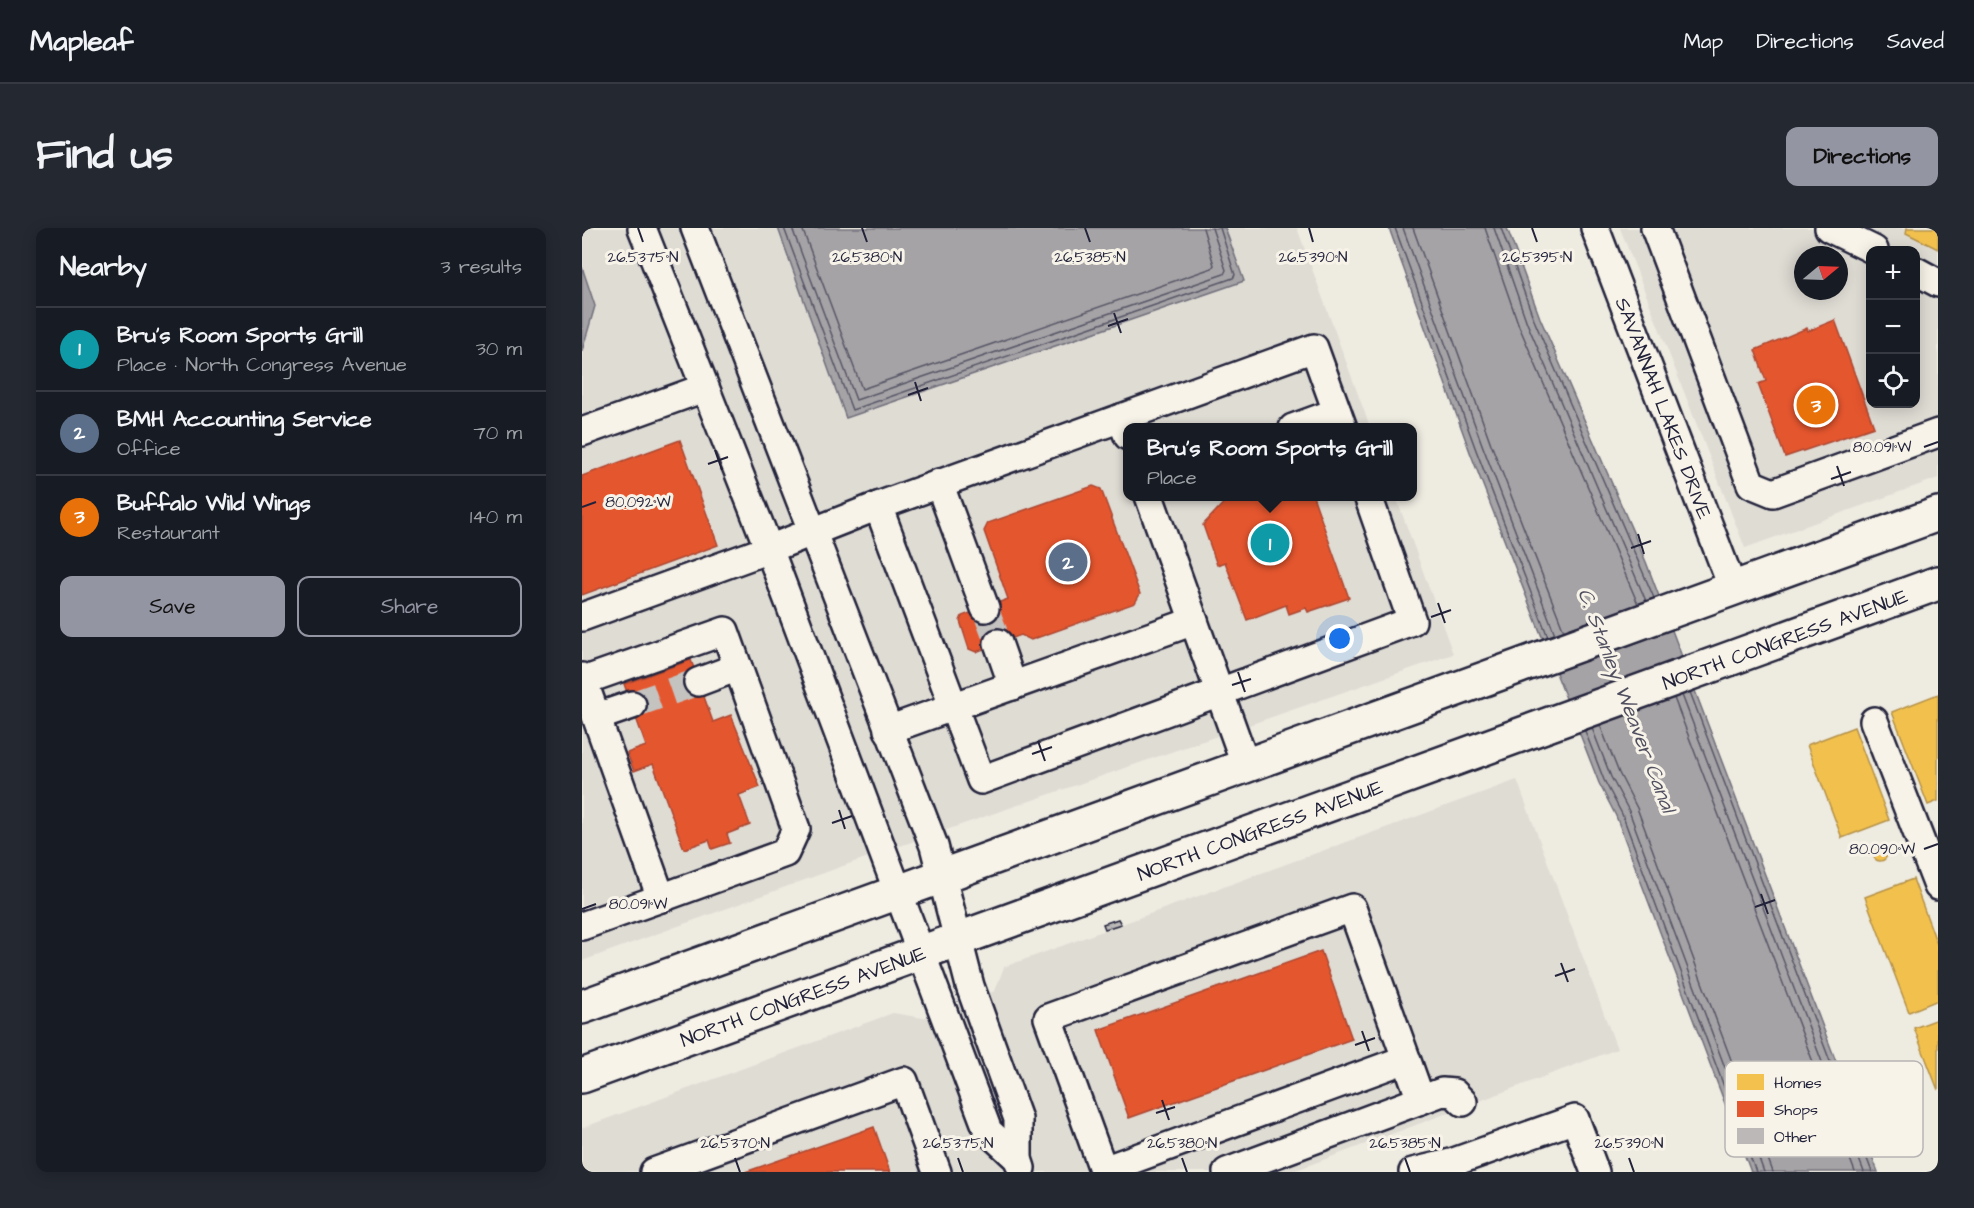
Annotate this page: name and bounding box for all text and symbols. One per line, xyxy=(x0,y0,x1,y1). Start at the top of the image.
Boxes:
text: Mapleaf xyxy=(30,22,133,61)
text: Map xyxy=(1683,27,1723,56)
text: Directions xyxy=(1756,27,1854,56)
text: Saved xyxy=(1887,27,1944,56)
text: Find us xyxy=(36,127,173,185)
button: Directions xyxy=(1786,127,1938,186)
north arrow xyxy=(1794,246,1848,300)
map controls xyxy=(1866,246,1920,408)
button: + xyxy=(1866,246,1920,300)
text: 26.5375°N xyxy=(608,247,678,268)
text: 26.5380°N xyxy=(832,247,902,268)
text: 26.5385°N xyxy=(1054,247,1126,268)
text: 26.5390°N xyxy=(1278,247,1348,268)
text: 26.5395°N xyxy=(1502,247,1572,268)
text: Nearby xyxy=(60,249,147,285)
text: 3 results xyxy=(440,253,522,281)
street label: SAVANNAH LAKES DRIVE xyxy=(1608,294,1718,523)
button: − xyxy=(1866,300,1920,354)
text: Bru's Room Sports Grill xyxy=(117,320,363,351)
text: 1 xyxy=(78,335,81,363)
text: 30 m xyxy=(476,335,522,363)
text: Place · North Congress Avenue xyxy=(117,351,407,379)
button: locate xyxy=(1866,354,1920,408)
pin: 3 xyxy=(1796,382,1836,428)
text: BMH Accounting Service xyxy=(117,404,372,435)
text: 2 xyxy=(74,419,85,447)
text: 70 m xyxy=(474,419,522,447)
popup xyxy=(1123,423,1417,501)
text: Bru's Room Sports Grill xyxy=(1147,433,1393,464)
text: Office xyxy=(117,435,181,463)
text: 80.091°W xyxy=(1853,437,1911,458)
text: Place xyxy=(1147,464,1197,492)
text: Buffalo Wild Wings xyxy=(117,488,311,519)
text: 80.092°W xyxy=(605,492,671,513)
text: 3 xyxy=(74,503,85,531)
text: 140 m xyxy=(470,503,522,531)
text: Restaurant xyxy=(117,519,220,547)
pin: 1 xyxy=(1250,520,1290,566)
pin: 2 xyxy=(1048,540,1088,584)
button: Save xyxy=(60,576,285,637)
button: Share xyxy=(297,576,522,637)
street label: NORTH CONGRESS AVENUE xyxy=(1659,582,1912,697)
water label: C. Stanley Weaver Canal xyxy=(1569,584,1684,819)
your location xyxy=(1325,624,1354,653)
street label: NORTH CONGRESS AVENUE xyxy=(1134,773,1387,888)
text: 80.090°W xyxy=(1849,839,1915,860)
text: 80.091°W xyxy=(609,894,667,915)
street label: NORTH CONGRESS AVENUE xyxy=(677,939,930,1054)
legend xyxy=(1725,1061,1923,1157)
text: Homes xyxy=(1774,1072,1822,1094)
text: Shops xyxy=(1774,1099,1818,1121)
text: Other xyxy=(1774,1126,1817,1148)
text: 26.5370°N xyxy=(700,1133,770,1154)
text: 26.5375°N xyxy=(923,1133,993,1154)
text: 26.5380°N xyxy=(1147,1133,1217,1154)
text: 26.5385°N xyxy=(1369,1133,1441,1154)
text: 26.5390°N xyxy=(1594,1133,1664,1154)

